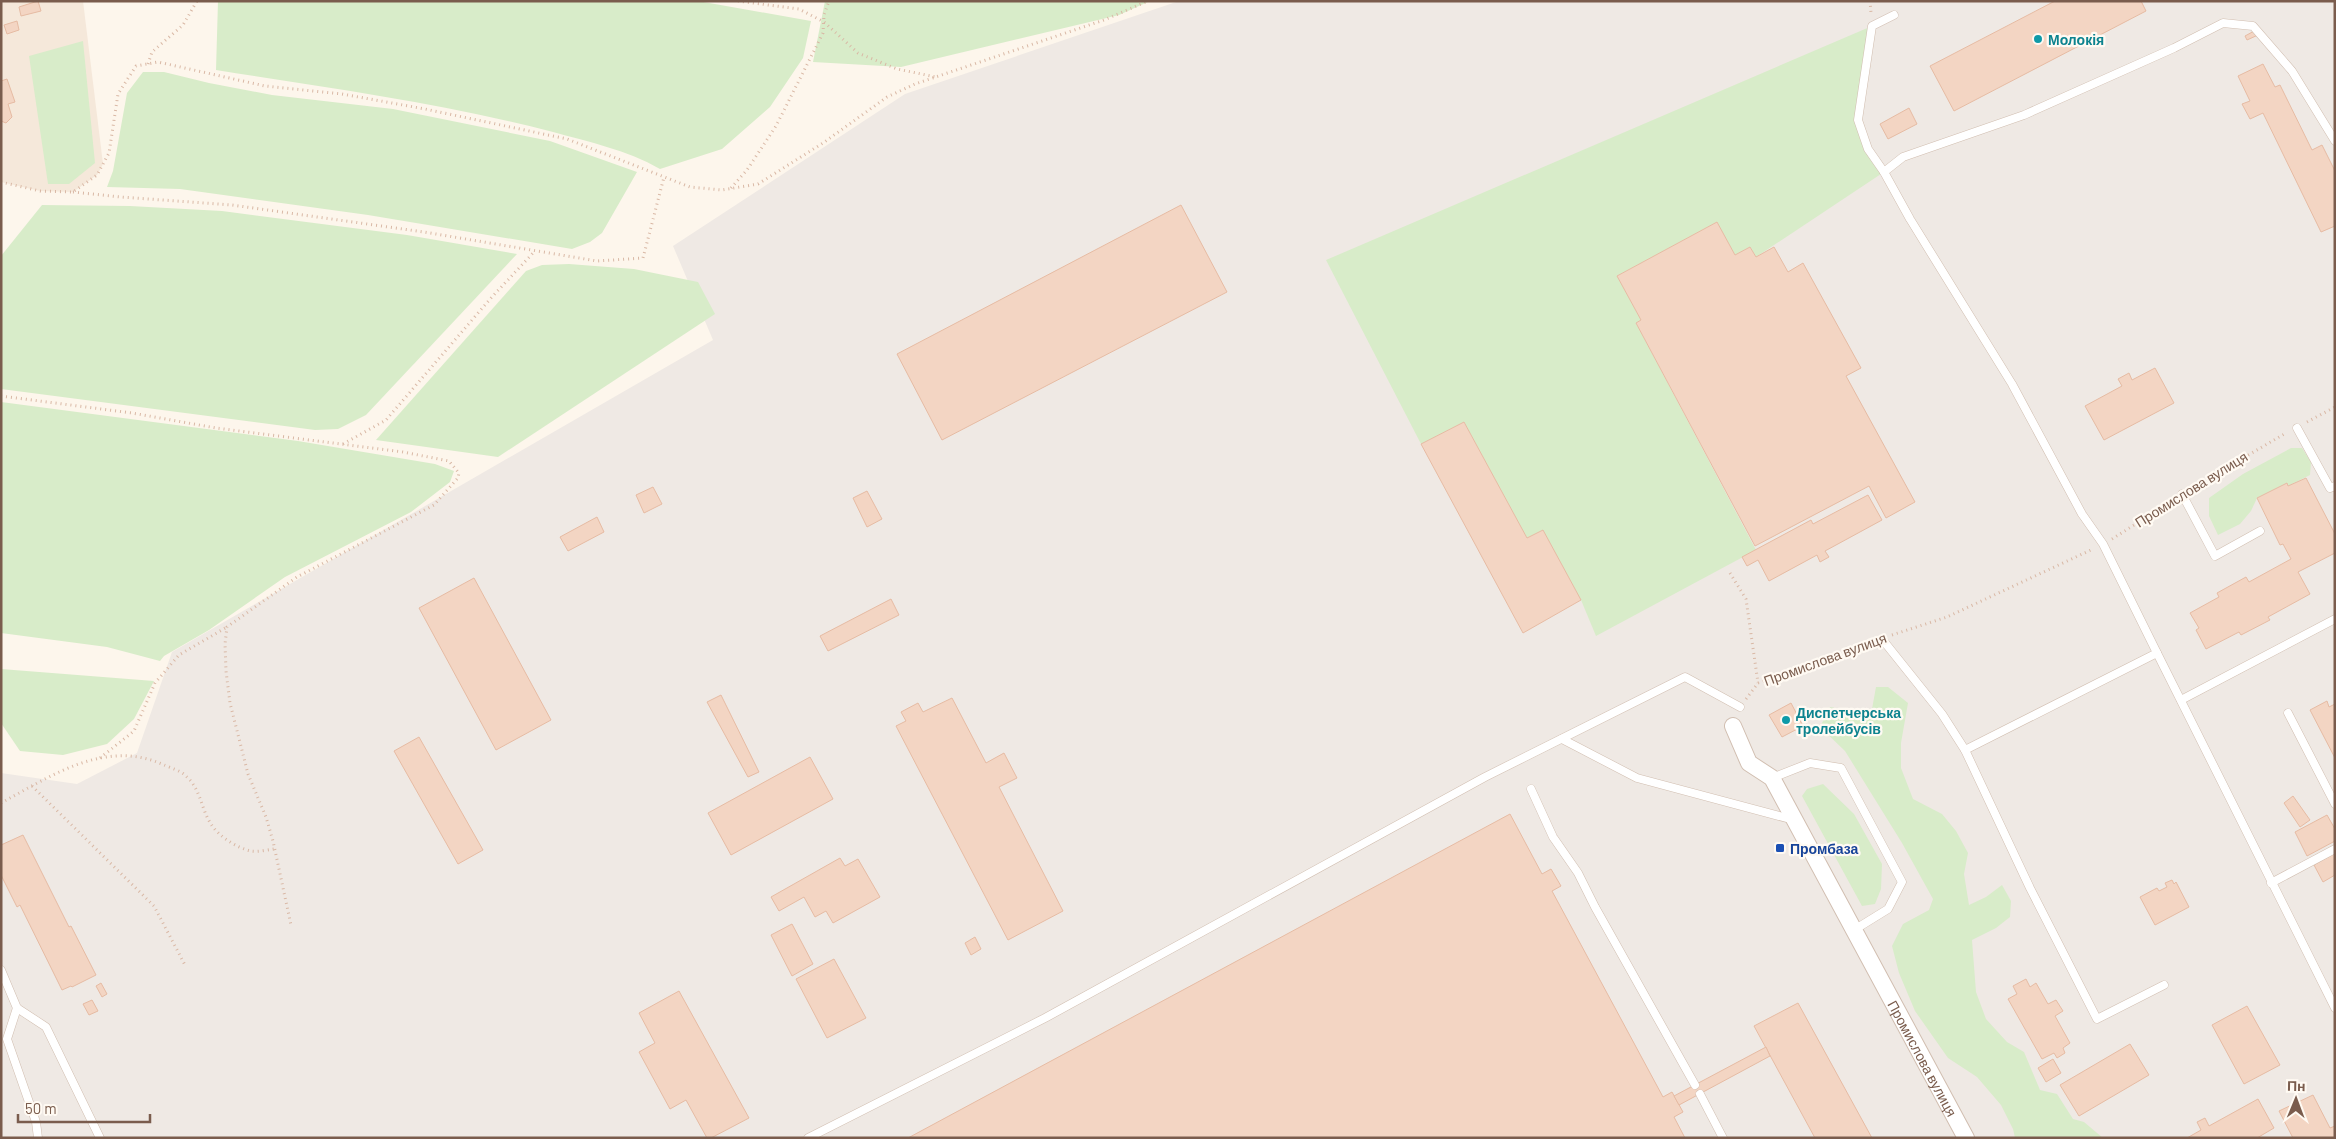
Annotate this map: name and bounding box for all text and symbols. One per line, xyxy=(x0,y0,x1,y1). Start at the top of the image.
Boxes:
place label: Молокія xyxy=(2048,31,2104,48)
marker: Молокія xyxy=(2032,33,2044,45)
street label: Промислова вулиця xyxy=(2132,447,2250,531)
street label: Промислова вулиця xyxy=(1761,629,1889,689)
place label: Диспетчерська тролейбусів xyxy=(1796,704,1901,737)
marker: Диспетчерська тролейбусів xyxy=(1780,714,1792,726)
place label: Промбаза xyxy=(1790,840,1859,857)
marker: Промбаза xyxy=(1774,842,1786,854)
street label: Промислова вулиця xyxy=(1885,997,1961,1119)
north arrow xyxy=(2271,1074,2321,1124)
text: Пн xyxy=(2287,1077,2306,1094)
scale bar xyxy=(18,1092,150,1124)
text: 50 m xyxy=(25,1099,57,1117)

